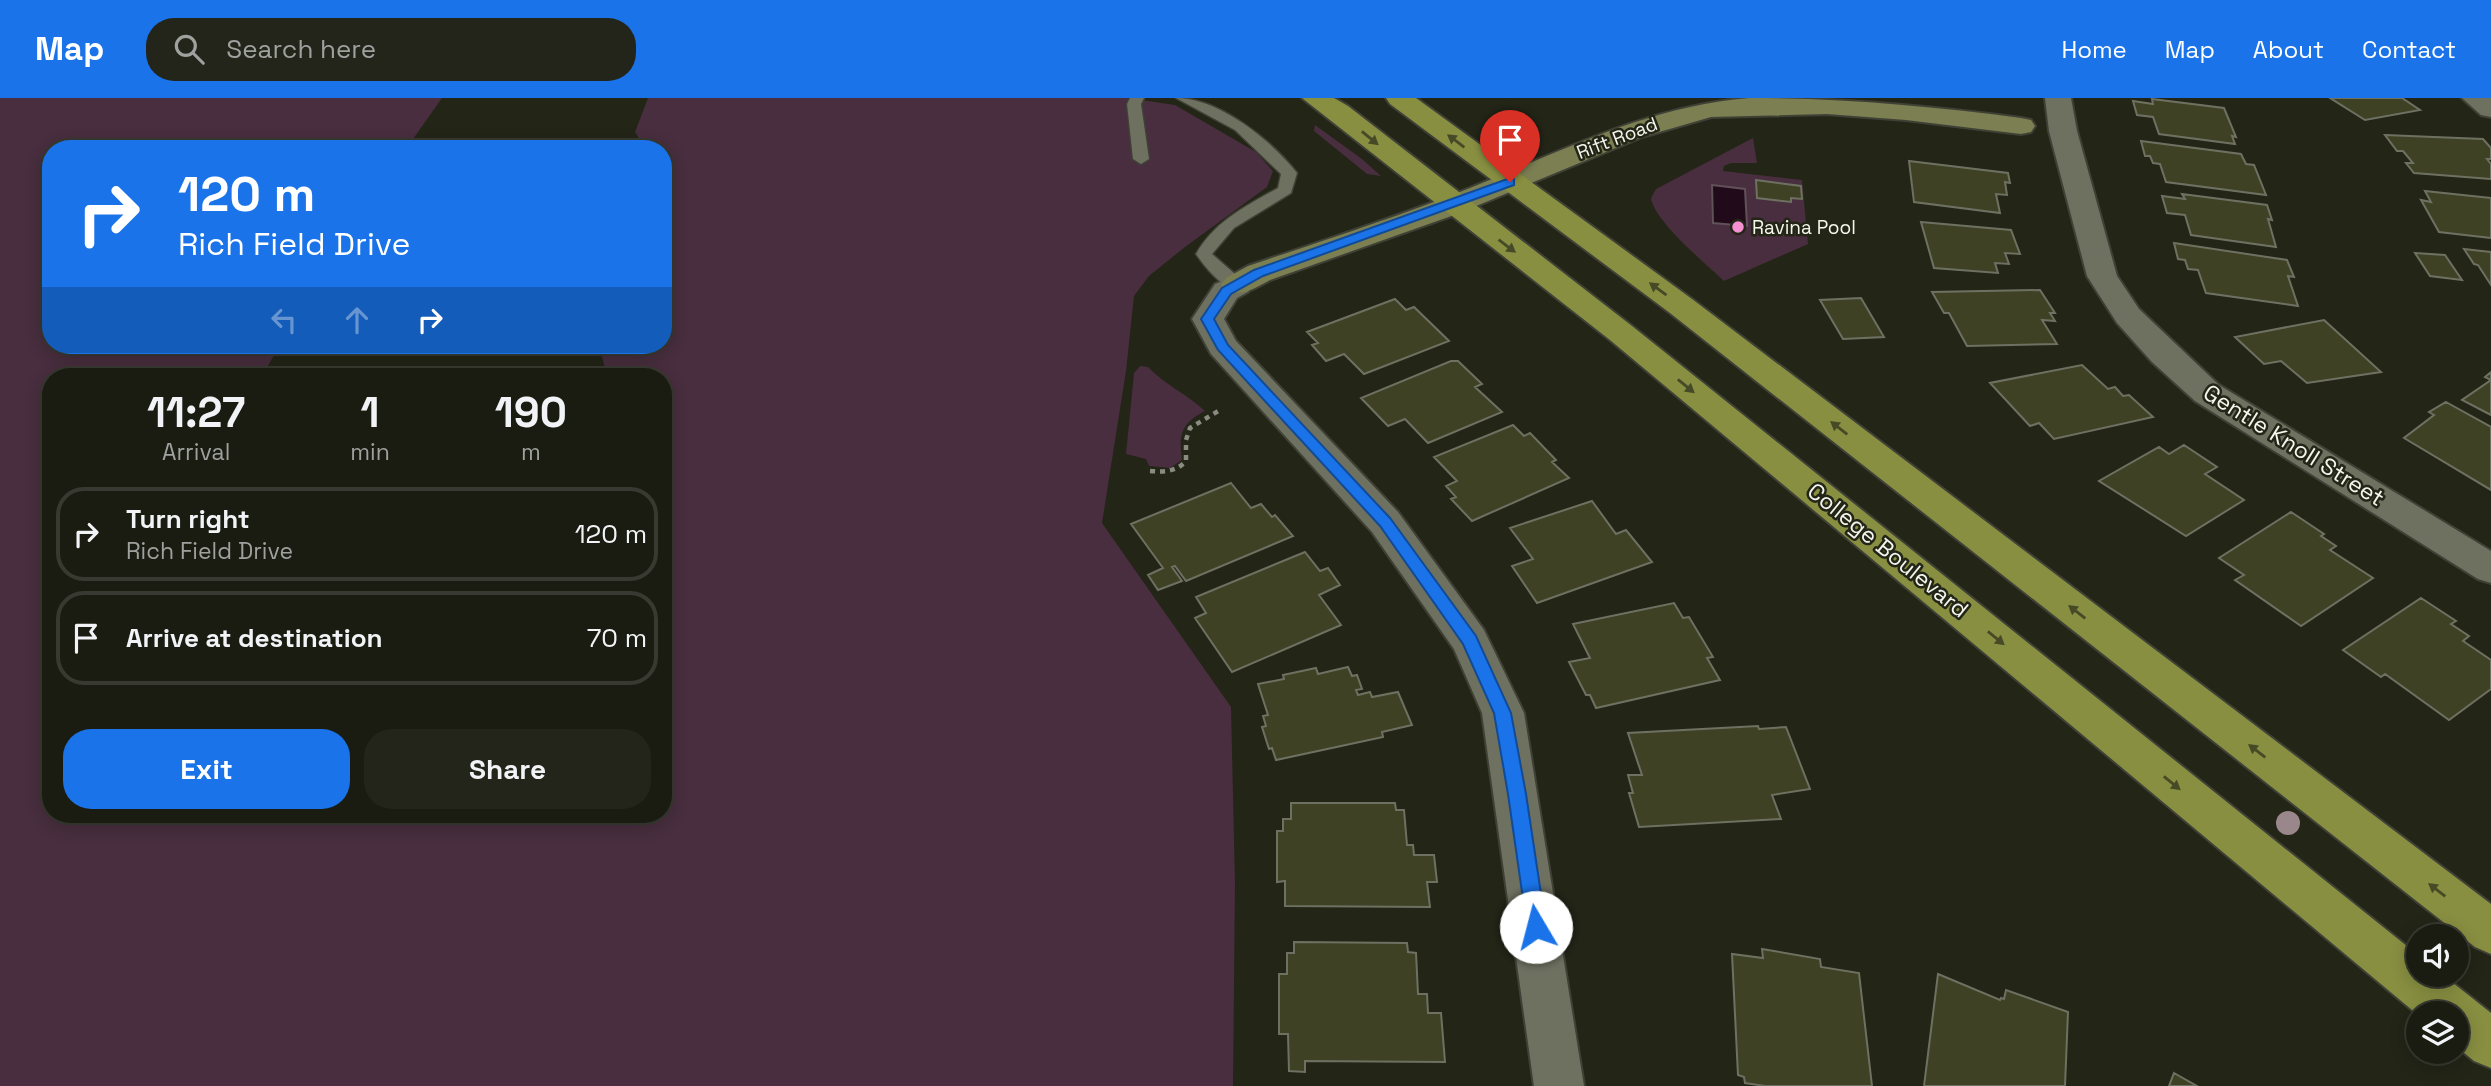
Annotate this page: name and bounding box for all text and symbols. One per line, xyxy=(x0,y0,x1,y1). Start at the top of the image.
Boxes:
search box xyxy=(146,18,636,81)
text: Map xyxy=(35,28,104,70)
icon: search xyxy=(170,30,208,68)
text: Search here xyxy=(226,32,376,66)
text: Home xyxy=(2061,34,2127,65)
text: Map xyxy=(2165,34,2215,65)
text: About xyxy=(2253,34,2324,65)
text: Contact xyxy=(2362,34,2456,65)
pin xyxy=(1480,110,1540,182)
street label: Rift Road xyxy=(1573,111,1661,165)
icon: arrive xyxy=(1491,121,1529,159)
one-way arrow xyxy=(1361,130,1379,144)
one-way arrow xyxy=(1447,133,1465,148)
text: 120 m xyxy=(178,163,315,225)
icon: right xyxy=(63,168,154,259)
place label: Ravina Pool xyxy=(1752,215,1856,240)
marker: Ravina Pool xyxy=(1730,219,1746,235)
text: Rich Field Drive xyxy=(178,224,410,264)
one-way arrow xyxy=(1498,238,1516,253)
one-way arrow xyxy=(1649,283,1667,297)
icon: left xyxy=(265,301,303,339)
icon: ahead xyxy=(338,301,376,339)
icon: right xyxy=(411,301,449,339)
street label: Gentle Knoll Street xyxy=(2198,377,2390,513)
one-way arrow xyxy=(1678,378,1695,393)
text: 11:27 xyxy=(147,386,245,439)
text: 1 xyxy=(361,386,380,439)
text: 190 xyxy=(495,386,567,439)
one-way arrow xyxy=(1830,421,1848,435)
text: Arrival xyxy=(162,437,230,467)
text: min xyxy=(350,437,390,467)
text: m xyxy=(521,437,541,467)
street label: College Boulevard xyxy=(1801,476,1975,624)
text: Turn right xyxy=(126,502,250,536)
icon: right xyxy=(67,515,105,553)
text: 120 m xyxy=(575,517,647,551)
text: Rich Field Drive xyxy=(126,536,293,566)
one-way arrow xyxy=(2068,605,2086,619)
icon: arrive xyxy=(67,619,105,657)
text: Arrive at destination xyxy=(126,621,383,655)
text: 70 m xyxy=(587,621,647,655)
one-way arrow xyxy=(1986,631,2004,646)
button: Exit xyxy=(63,729,350,809)
button: Share xyxy=(364,729,651,809)
one-way arrow xyxy=(2248,744,2266,758)
one-way arrow xyxy=(2162,775,2180,790)
one-way arrow xyxy=(2428,884,2446,898)
position arrow xyxy=(1499,890,1573,964)
map controls xyxy=(2406,924,2469,1064)
button: sound xyxy=(2406,924,2469,987)
button: layers xyxy=(2406,1001,2469,1064)

